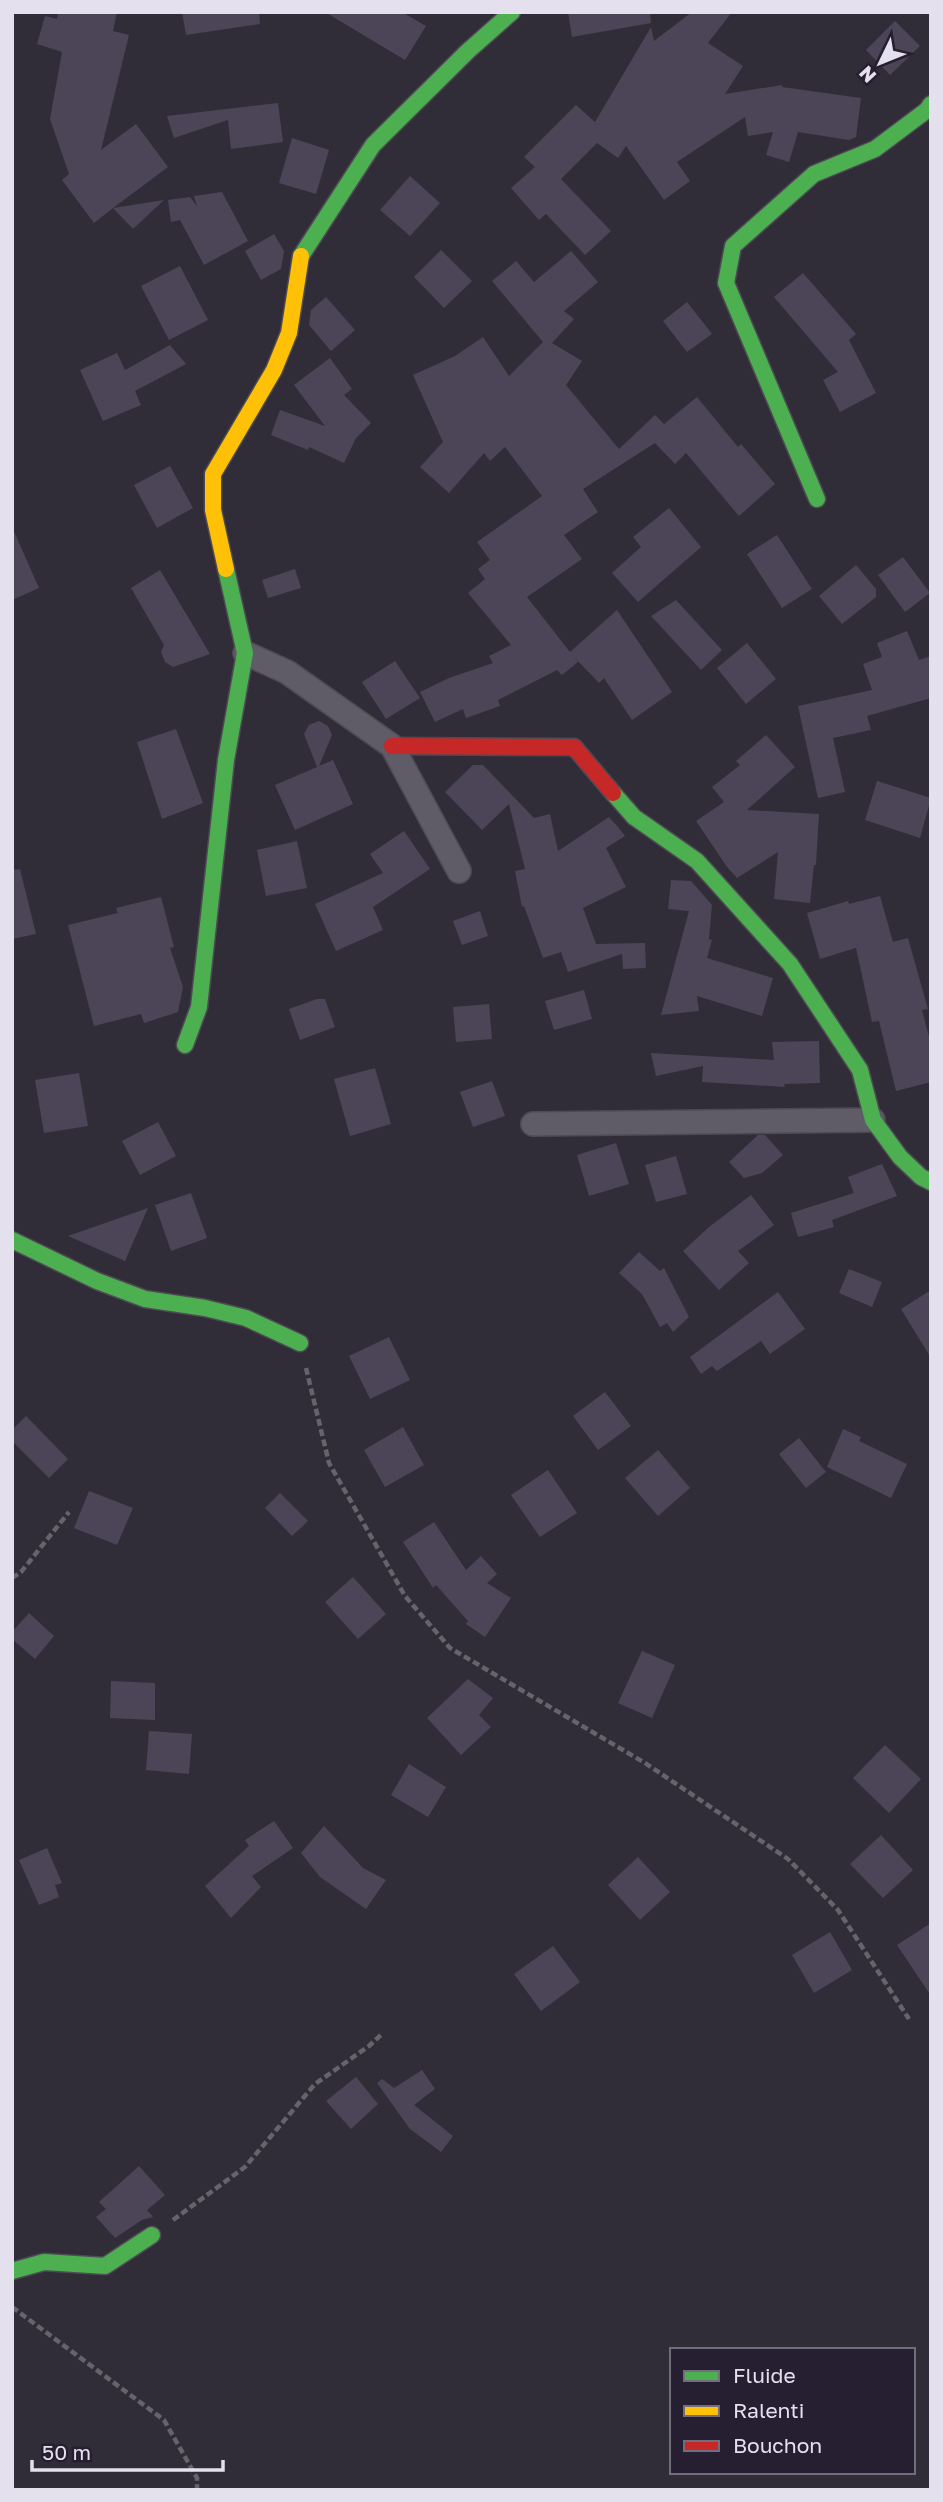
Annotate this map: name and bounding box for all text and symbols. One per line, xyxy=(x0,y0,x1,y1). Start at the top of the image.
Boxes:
north arrow xyxy=(845,28,915,98)
text: N xyxy=(854,62,881,88)
legend xyxy=(670,2348,915,2474)
text: Fluide xyxy=(733,2362,796,2388)
text: Ralenti xyxy=(733,2397,804,2423)
scale bar xyxy=(32,2428,222,2472)
text: Bouchon xyxy=(733,2432,822,2458)
text: 50 m xyxy=(42,2439,91,2465)

